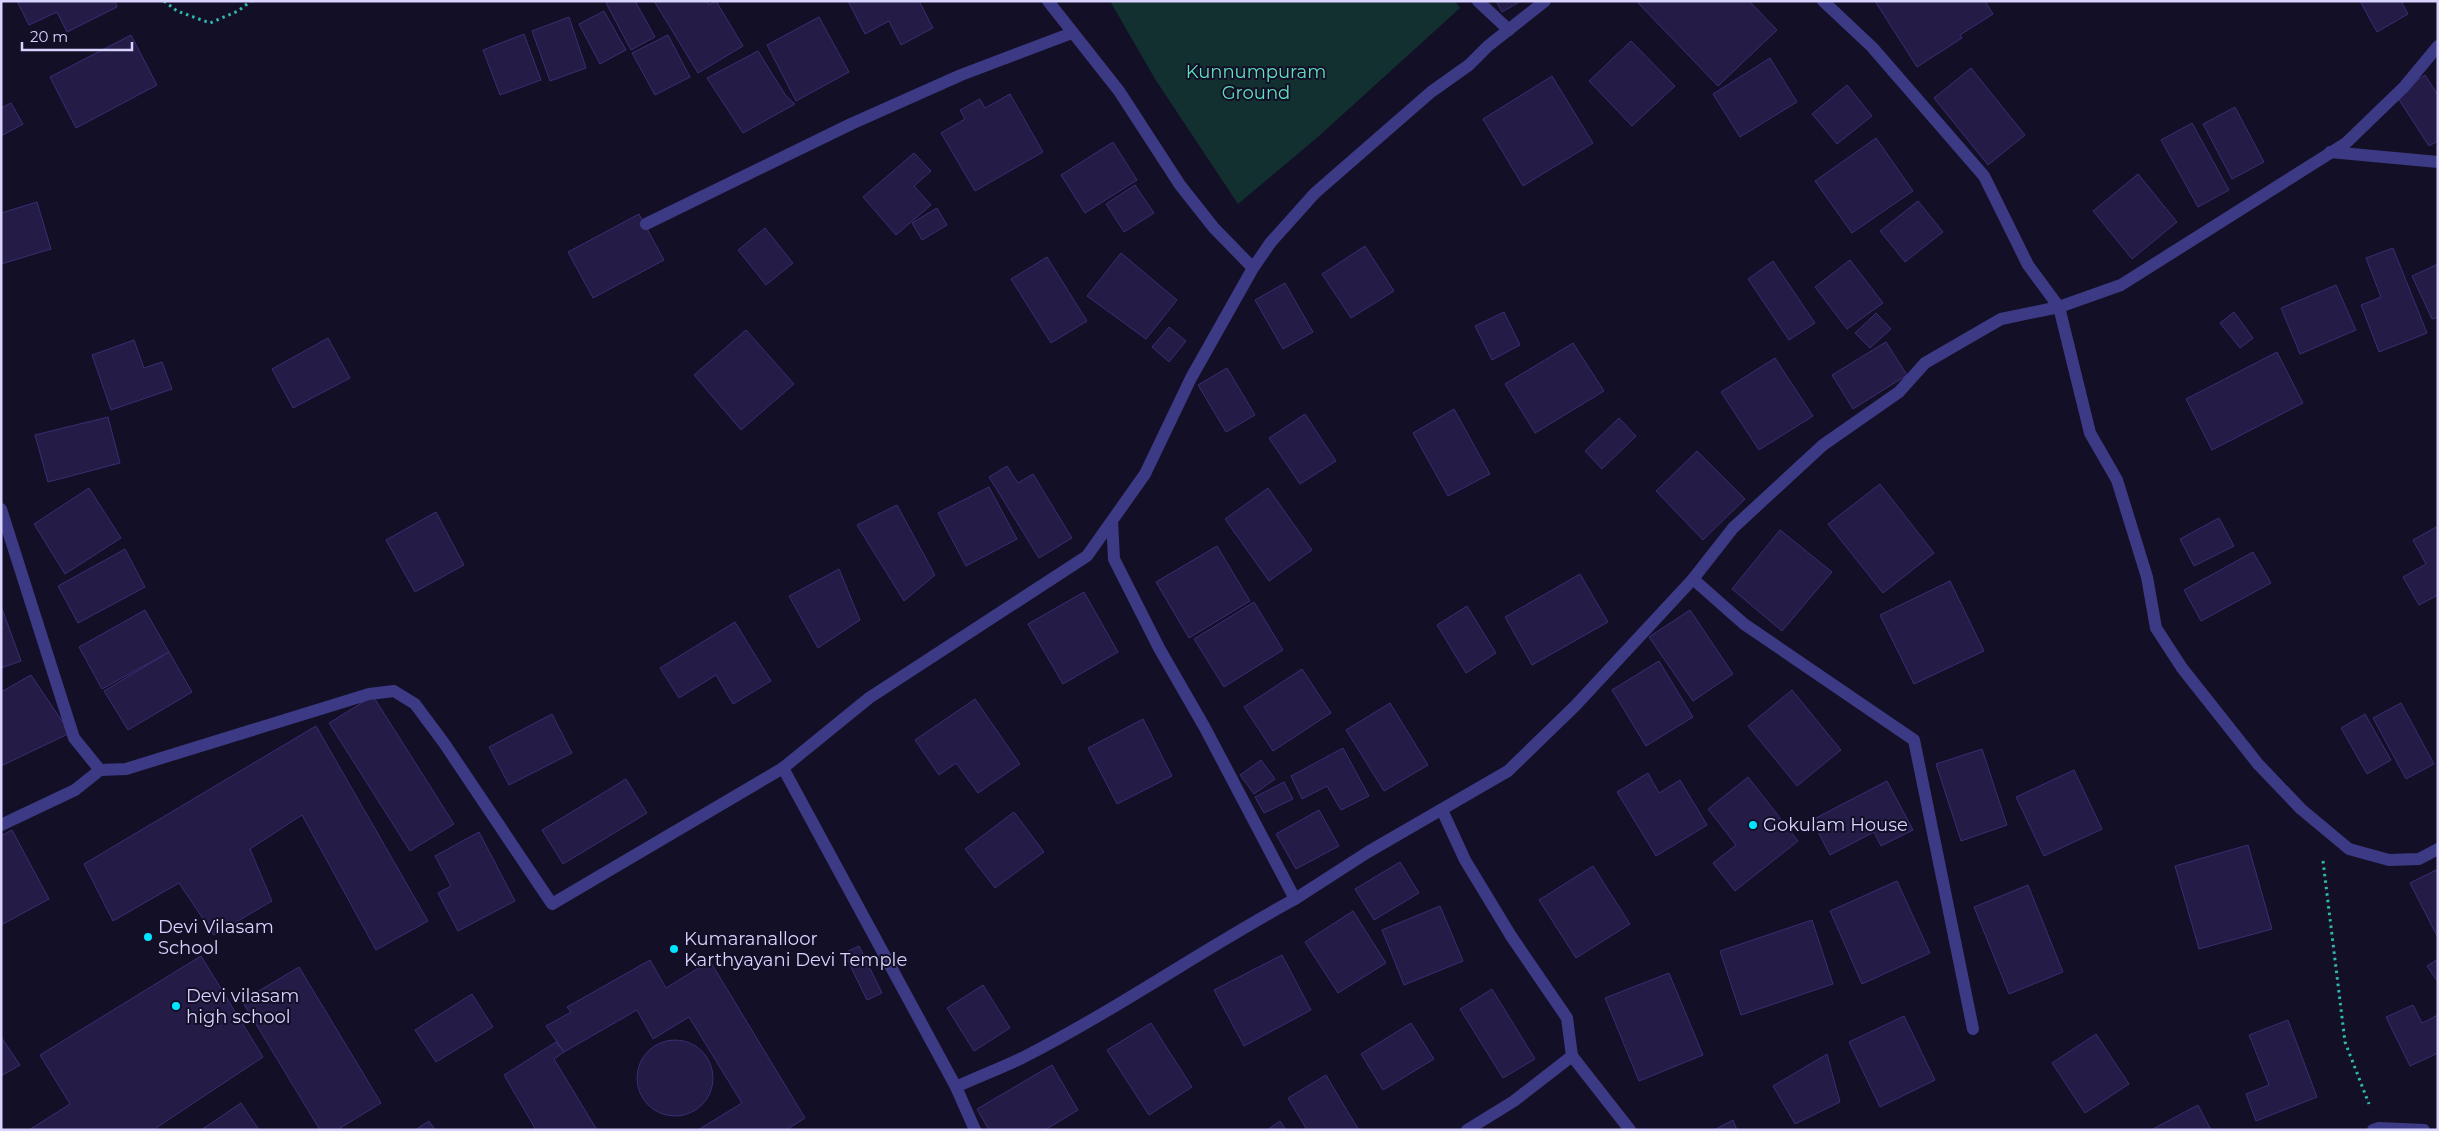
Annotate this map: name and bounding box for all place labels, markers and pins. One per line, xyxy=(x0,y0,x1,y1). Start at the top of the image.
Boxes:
place label: Gokulam House xyxy=(1763,814,1908,836)
marker: Gokulam House xyxy=(1747,819,1759,831)
place label: Devi Vilasam School xyxy=(158,916,274,959)
place label: Kumaranalloor Karthyayani Devi Temple xyxy=(684,928,907,971)
marker: Devi Vilasam School xyxy=(142,931,154,943)
marker: Kumaranalloor Karthyayani Devi Temple xyxy=(668,943,680,955)
place label: Devi vilasam high school xyxy=(186,985,299,1028)
marker: Devi vilasam high school xyxy=(170,1000,182,1012)

